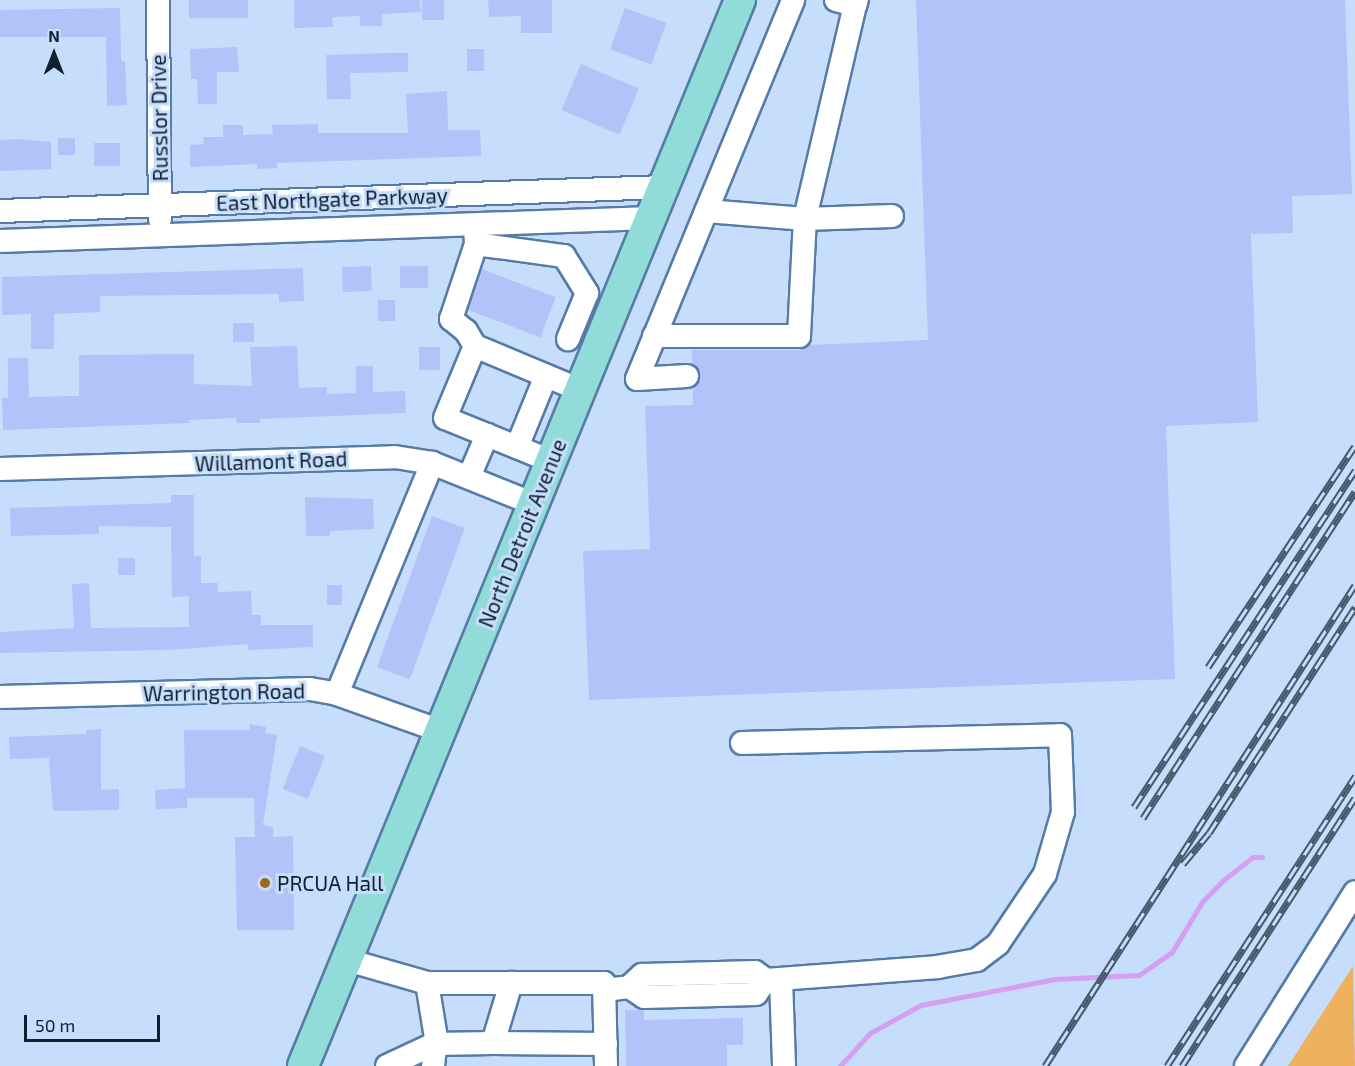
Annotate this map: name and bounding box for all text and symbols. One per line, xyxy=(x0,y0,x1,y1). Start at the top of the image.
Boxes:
north arrow xyxy=(24,24,84,84)
text: N xyxy=(48,26,60,45)
street label: Russlor Drive xyxy=(145,54,173,182)
street label: East Northgate Parkway xyxy=(216,182,448,216)
street label: North Detroit Avenue xyxy=(473,435,571,631)
street label: Willamont Road xyxy=(194,446,348,476)
street label: Warrington Road xyxy=(143,678,305,706)
place label: PRCUA Hall xyxy=(277,870,384,896)
marker: PRCUA Hall xyxy=(258,876,272,890)
scale bar xyxy=(27,1003,164,1041)
text: 50 m xyxy=(35,1014,75,1036)

